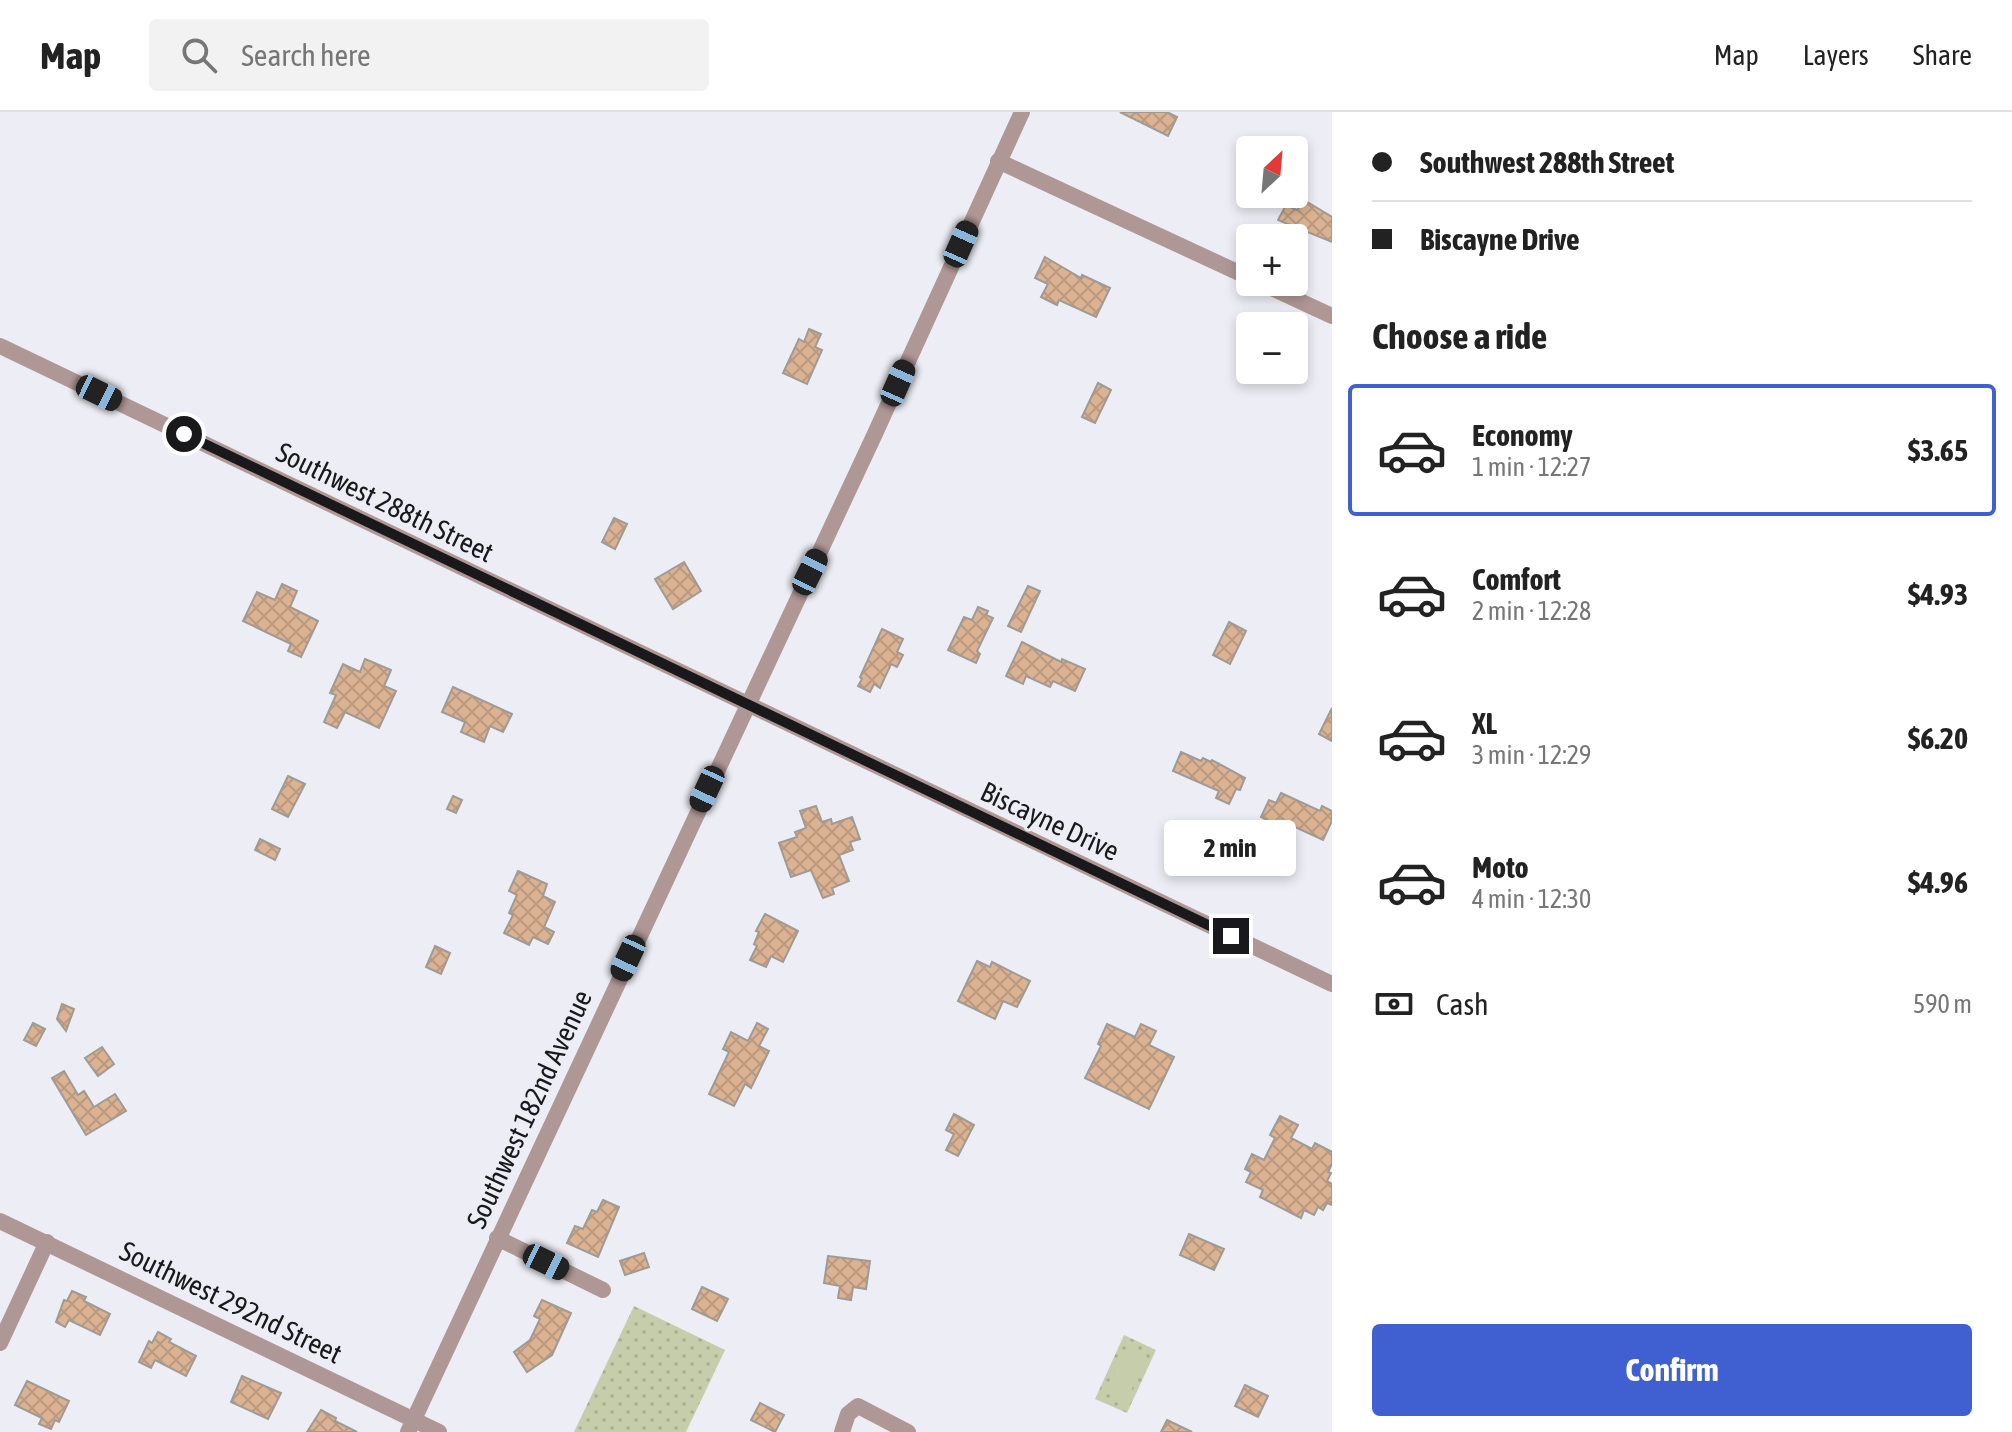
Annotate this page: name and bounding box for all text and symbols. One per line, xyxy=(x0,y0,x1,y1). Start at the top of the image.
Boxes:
search box xyxy=(149,19,709,91)
icon: search xyxy=(177,33,221,77)
text: Map xyxy=(40,34,101,77)
text: Search here xyxy=(241,38,371,72)
text: Map xyxy=(1714,39,1759,71)
text: Layers xyxy=(1803,39,1869,71)
text: Share xyxy=(1913,39,1972,71)
north arrow xyxy=(1236,136,1308,208)
map controls xyxy=(1236,136,1308,384)
text: Southwest 288th Street xyxy=(1420,145,1674,179)
car xyxy=(940,217,982,271)
text: Biscayne Drive xyxy=(1420,222,1580,256)
button: + xyxy=(1236,224,1308,296)
button: − xyxy=(1236,312,1308,384)
text: Choose a ride xyxy=(1372,315,1547,357)
car xyxy=(877,356,919,410)
car xyxy=(72,372,126,414)
icon: car xyxy=(1376,414,1448,486)
route start xyxy=(166,416,202,452)
text: Economy xyxy=(1472,418,1573,452)
text: $3.65 xyxy=(1908,433,1968,467)
street label: Southwest 288th Street xyxy=(271,436,499,568)
text: 1 min · 12:27 xyxy=(1472,452,1591,482)
car xyxy=(789,545,831,599)
icon: car xyxy=(1376,558,1448,630)
text: Comfort xyxy=(1472,562,1561,596)
text: $4.93 xyxy=(1908,577,1968,611)
text: 2 min · 12:28 xyxy=(1472,596,1591,626)
icon: car xyxy=(1376,702,1448,774)
text: XL xyxy=(1472,706,1497,740)
text: $6.20 xyxy=(1908,721,1968,755)
text: 3 min · 12:29 xyxy=(1472,740,1591,770)
car xyxy=(686,762,728,816)
street label: Biscayne Drive xyxy=(976,775,1124,867)
callout: 2 min xyxy=(1165,820,1297,876)
text: 2 min xyxy=(1203,833,1257,863)
icon: car xyxy=(1376,846,1448,918)
text: Moto xyxy=(1472,850,1529,884)
text: $4.96 xyxy=(1908,865,1968,899)
text: 4 min · 12:30 xyxy=(1472,884,1591,914)
route end xyxy=(1213,918,1249,954)
car xyxy=(607,931,649,985)
icon: cash xyxy=(1372,982,1416,1026)
street label: Southwest 182nd Avenue xyxy=(460,985,598,1233)
text: Cash xyxy=(1436,987,1489,1021)
text: 590 m xyxy=(1913,989,1972,1019)
street label: Southwest 292nd Street xyxy=(115,1234,347,1370)
car xyxy=(519,1241,573,1283)
button: Confirm xyxy=(1372,1324,1972,1416)

